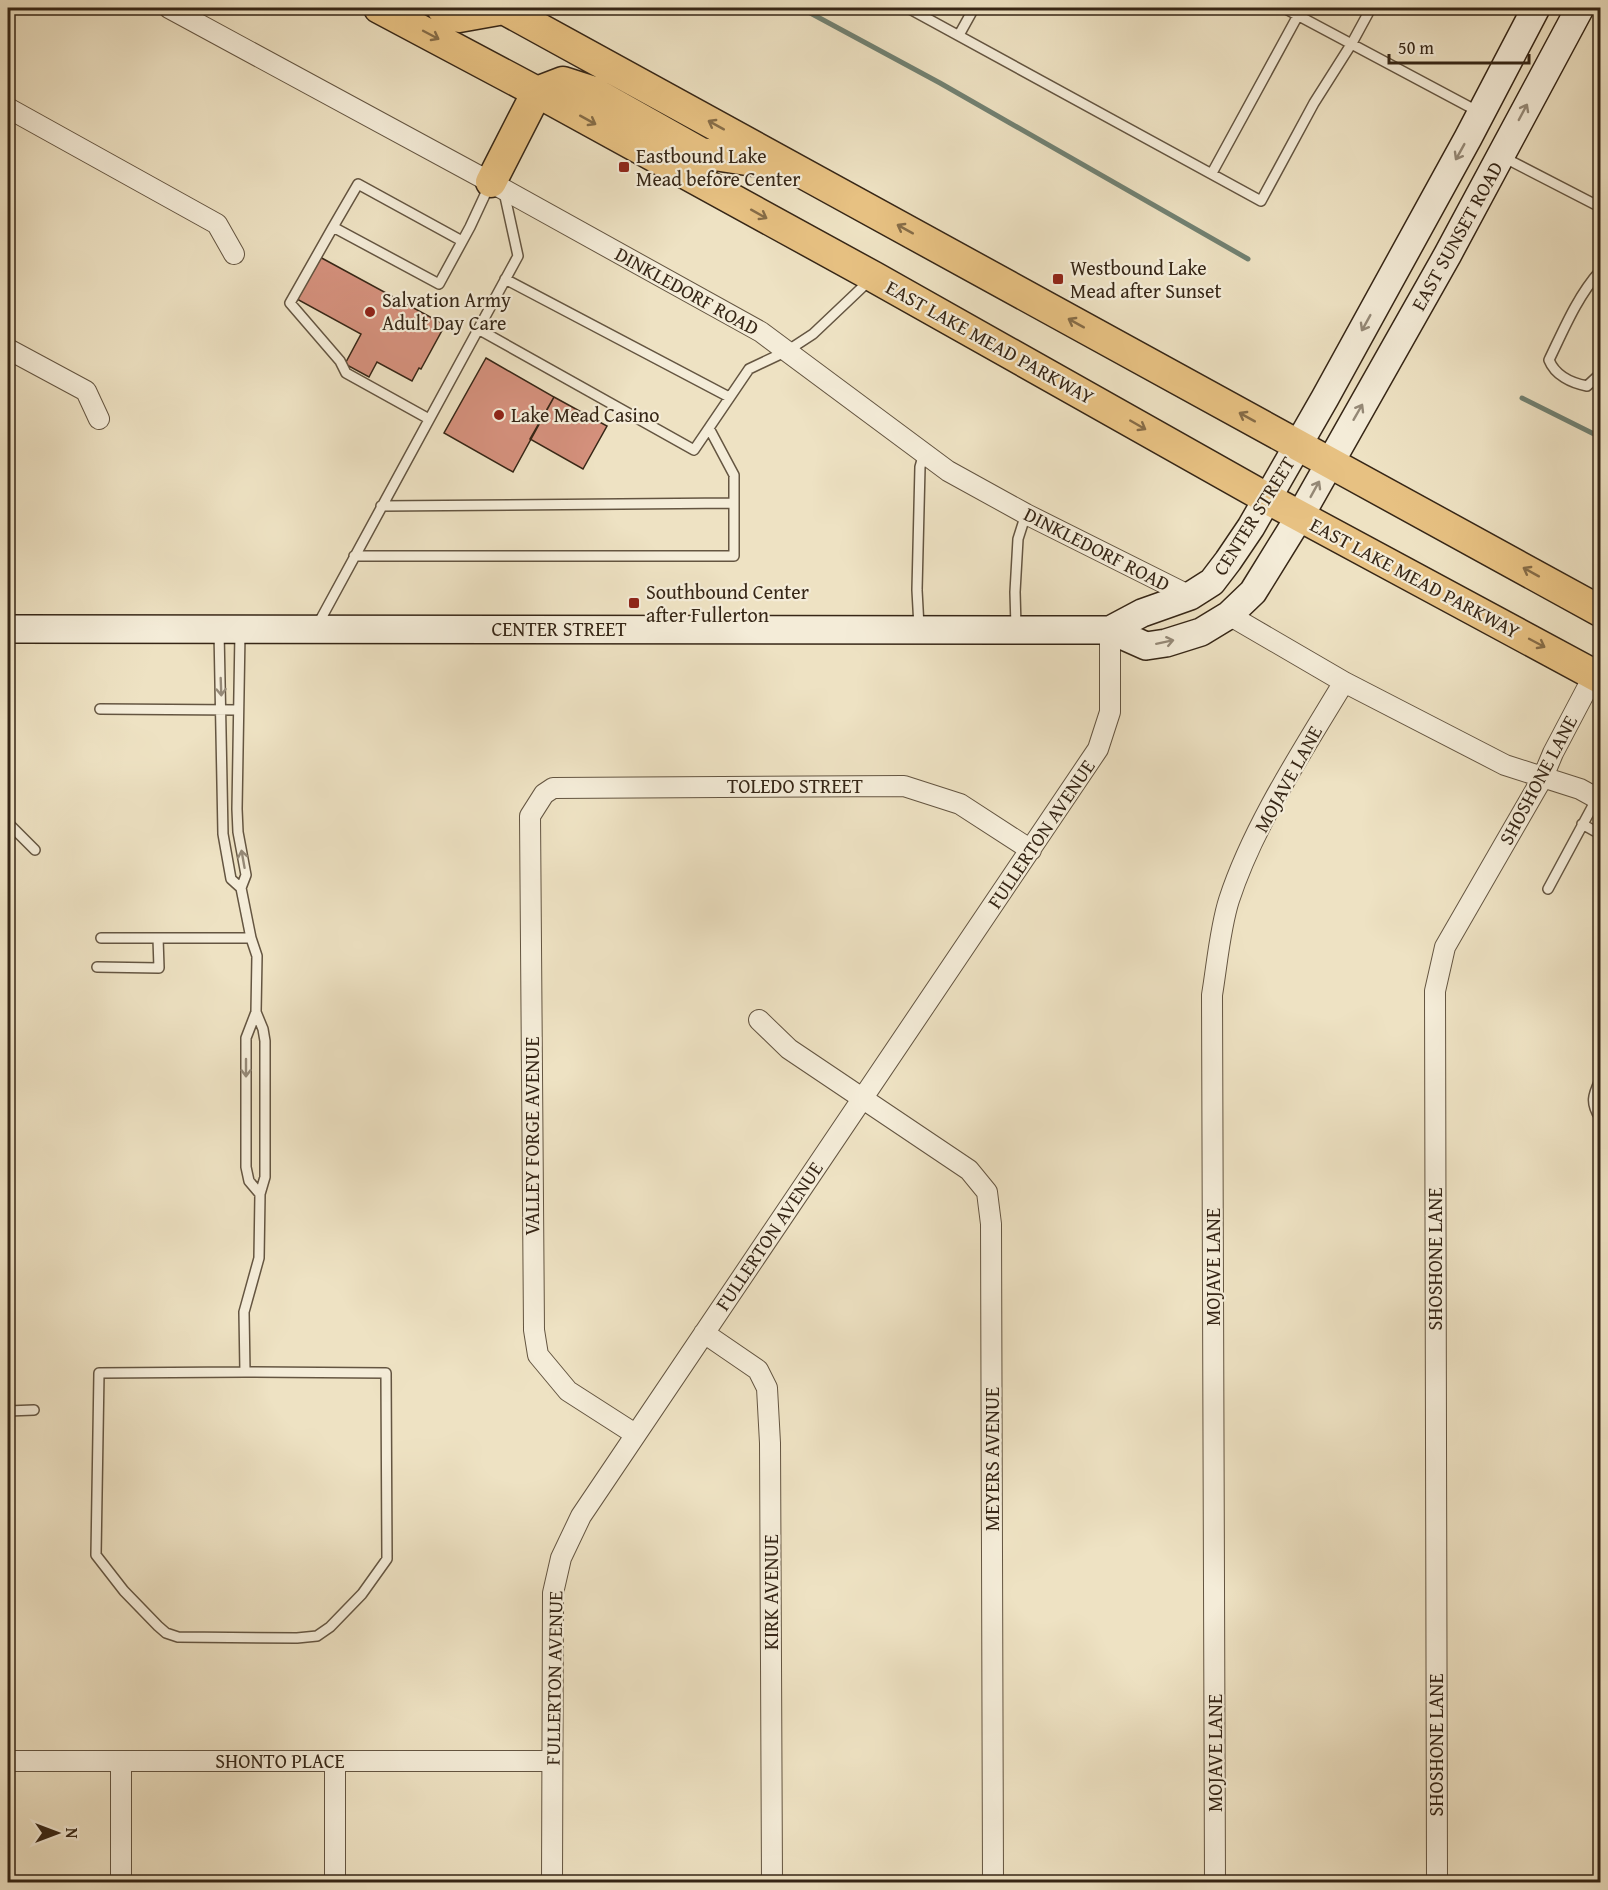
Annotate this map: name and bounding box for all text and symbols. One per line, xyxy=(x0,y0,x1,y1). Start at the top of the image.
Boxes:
scale bar xyxy=(1389,27,1528,65)
one-way arrow xyxy=(422,29,439,41)
text: 50 m xyxy=(1398,34,1434,61)
one-way arrow xyxy=(1518,103,1530,121)
one-way arrow xyxy=(579,114,596,126)
one-way arrow xyxy=(708,119,725,131)
place label: Eastbound Lake Mead before Center xyxy=(636,141,801,193)
one-way arrow xyxy=(1454,143,1466,160)
street label: EAST SUNSET ROAD xyxy=(1404,156,1510,316)
marker: Eastbound Lake Mead before Center xyxy=(617,160,631,174)
one-way arrow xyxy=(750,208,767,220)
one-way arrow xyxy=(897,223,915,234)
street label: DINKLEDORF ROAD xyxy=(610,239,764,342)
place label: Westbound Lake Mead after Sunset xyxy=(1070,253,1221,305)
street label: EAST LAKE MEAD PARKWAY xyxy=(881,272,1100,411)
marker: Westbound Lake Mead after Sunset xyxy=(1051,272,1065,286)
place label: Salvation Army Adult Day Care xyxy=(382,285,511,337)
marker: Salvation Army Adult Day Care xyxy=(363,305,377,319)
one-way arrow xyxy=(1360,314,1372,331)
one-way arrow xyxy=(1068,317,1085,329)
place label: Lake Mead Casino xyxy=(511,400,659,429)
one-way arrow xyxy=(1353,404,1365,421)
marker: Lake Mead Casino xyxy=(492,408,506,422)
one-way arrow xyxy=(1239,411,1256,423)
one-way arrow xyxy=(1129,419,1146,431)
street label: CENTER STREET xyxy=(1205,451,1302,581)
one-way arrow xyxy=(1310,481,1321,499)
street label: DINKLEDORF ROAD xyxy=(1019,499,1175,598)
street label: EAST LAKE MEAD PARKWAY xyxy=(1305,510,1525,645)
one-way arrow xyxy=(1523,566,1540,578)
place label: Southbound Center after Fullerton xyxy=(646,577,809,629)
marker: Southbound Center after Fullerton xyxy=(627,596,641,610)
street label: CENTER STREET xyxy=(491,614,627,643)
one-way arrow xyxy=(1155,636,1174,647)
one-way arrow xyxy=(1527,638,1545,649)
one-way arrow xyxy=(215,677,227,697)
street label: SHOSHONE LANE xyxy=(1491,710,1584,850)
street label: MOJAVE LANE xyxy=(1246,720,1329,837)
street label: FULLERTON AVENUE xyxy=(980,753,1101,914)
street label: TOLEDO STREET xyxy=(727,771,863,800)
one-way arrow xyxy=(238,850,249,870)
street label: VALLEY FORGE AVENUE xyxy=(517,1036,546,1236)
one-way arrow xyxy=(240,1058,252,1078)
street label: FULLERTON AVENUE xyxy=(708,1155,829,1316)
street label: SHOSHONE LANE xyxy=(1420,1187,1449,1331)
street label: MOJAVE LANE xyxy=(1198,1208,1227,1326)
street label: MEYERS AVENUE xyxy=(977,1387,1006,1531)
street label: KIRK AVENUE xyxy=(756,1534,785,1650)
street label: FULLERTON AVENUE xyxy=(537,1590,570,1766)
street label: SHOSHONE LANE xyxy=(1421,1673,1450,1817)
street label: MOJAVE LANE xyxy=(1200,1694,1229,1812)
street label: SHONTO PLACE xyxy=(215,1746,345,1775)
north arrow xyxy=(27,1803,87,1863)
text: N xyxy=(60,1828,84,1839)

